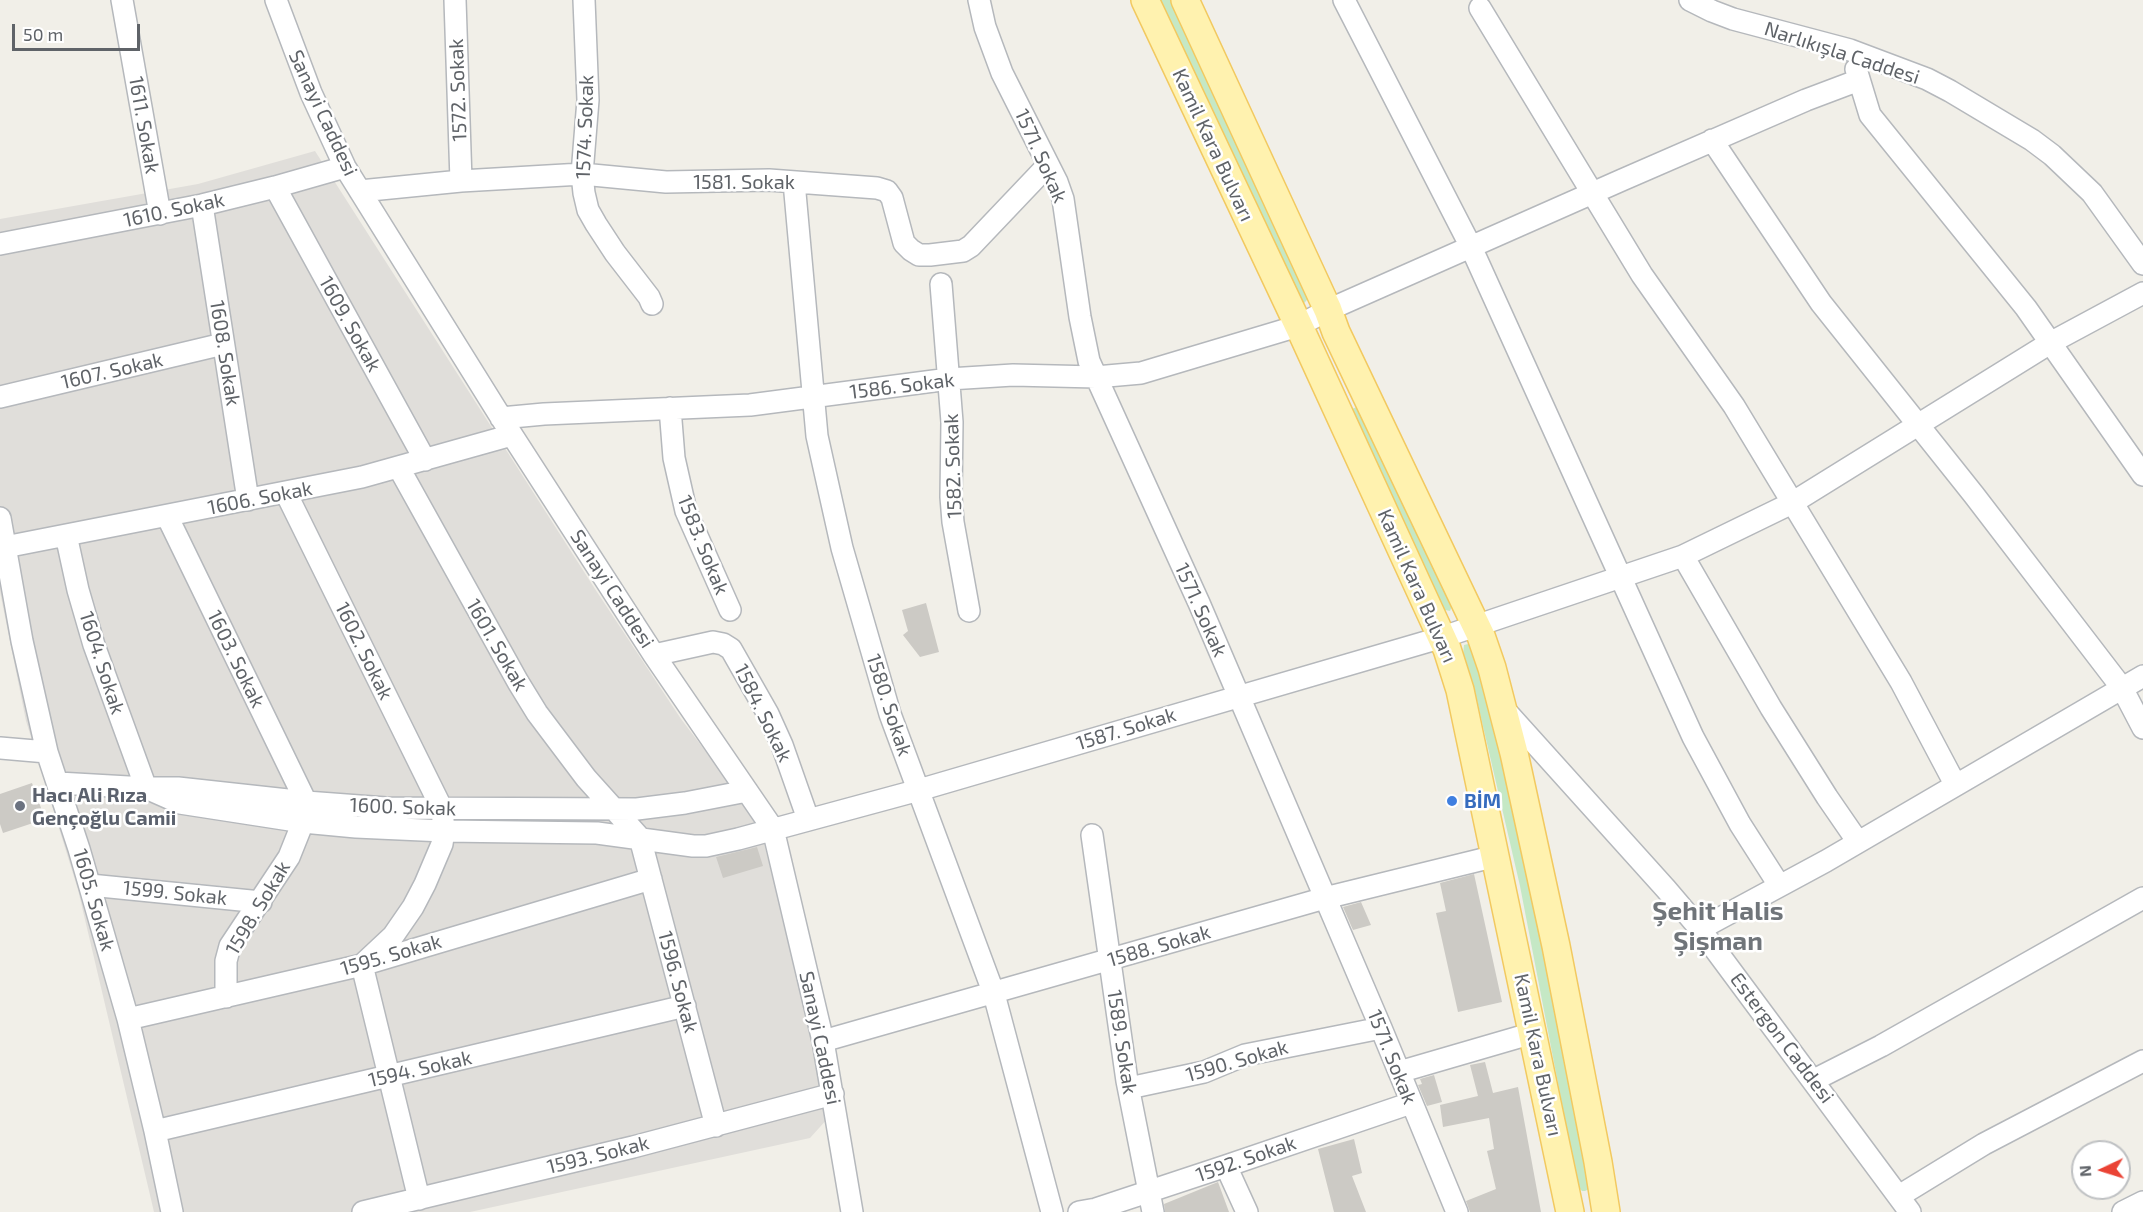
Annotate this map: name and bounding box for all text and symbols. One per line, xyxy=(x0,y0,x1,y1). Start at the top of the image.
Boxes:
scale bar xyxy=(15,12,142,50)
street label: Narlıkışla Caddesi xyxy=(1761,17,1923,89)
text: 50 m xyxy=(23,23,63,45)
street label: 1572. Sokak xyxy=(444,38,472,142)
street label: Sanayi Caddesi xyxy=(283,46,363,180)
street label: Kamil Kara Bulvarı xyxy=(1167,65,1259,225)
street label: 1611. Sokak xyxy=(124,75,164,175)
street label: 1574. Sokak xyxy=(571,75,599,179)
street label: 1571. Sokak xyxy=(1010,106,1072,206)
street label: 1581. Sokak xyxy=(693,170,795,194)
street label: 1610. Sokak xyxy=(121,188,227,232)
street label: 1609. Sokak xyxy=(314,272,386,376)
street label: 1608. Sokak xyxy=(205,298,245,408)
street label: 1607. Sokak xyxy=(59,348,165,394)
street label: 1586. Sokak xyxy=(848,368,956,404)
street label: 1582. Sokak xyxy=(939,413,967,519)
street label: 1606. Sokak xyxy=(206,476,314,520)
street label: 1583. Sokak xyxy=(672,492,734,598)
street label: Kamil Kara Bulvarı xyxy=(1372,505,1462,667)
street label: Sanayi Caddesi xyxy=(565,525,659,653)
street label: 1571. Sokak xyxy=(1170,560,1232,660)
street label: 1601. Sokak xyxy=(461,595,533,695)
street label: 1602. Sokak xyxy=(330,598,398,704)
street label: 1603. Sokak xyxy=(202,606,270,712)
street label: 1604. Sokak xyxy=(74,609,130,717)
street label: 1580. Sokak xyxy=(861,651,917,759)
street label: 1584. Sokak xyxy=(729,660,797,766)
street label: 1587. Sokak xyxy=(1073,702,1179,756)
place label: Hacı Ali Rıza Gençoğlu Camii xyxy=(32,783,176,830)
place label: BİM xyxy=(1464,789,1501,813)
street label: 1600. Sokak xyxy=(349,793,457,821)
marker: BİM xyxy=(1445,794,1459,808)
marker: Hacı Ali Rıza Gençoğlu Camii xyxy=(13,799,27,813)
street label: 1605. Sokak xyxy=(68,846,120,954)
street label: 1598. Sokak xyxy=(221,857,295,959)
street label: 1599. Sokak xyxy=(122,876,228,910)
district label: Şehit Halis Şişman xyxy=(1652,895,1784,957)
street label: 1588. Sokak xyxy=(1105,920,1213,972)
street label: 1596. Sokak xyxy=(653,928,703,1036)
street label: 1595. Sokak xyxy=(338,929,444,981)
street label: Estergon Caddesi xyxy=(1725,968,1839,1108)
street label: Sanayi Caddesi xyxy=(794,969,846,1107)
street label: Kamil Kara Bulvarı xyxy=(1509,971,1567,1139)
street label: 1589. Sokak xyxy=(1102,988,1142,1096)
street label: 1571. Sokak xyxy=(1362,1006,1422,1108)
street label: 1590. Sokak xyxy=(1183,1035,1291,1087)
street label: 1594. Sokak xyxy=(366,1045,474,1093)
street label: 1593. Sokak xyxy=(545,1131,651,1179)
street label: 1592. Sokak xyxy=(1193,1131,1299,1187)
north arrow xyxy=(2071,1140,2131,1200)
text: N xyxy=(2075,1165,2094,1178)

